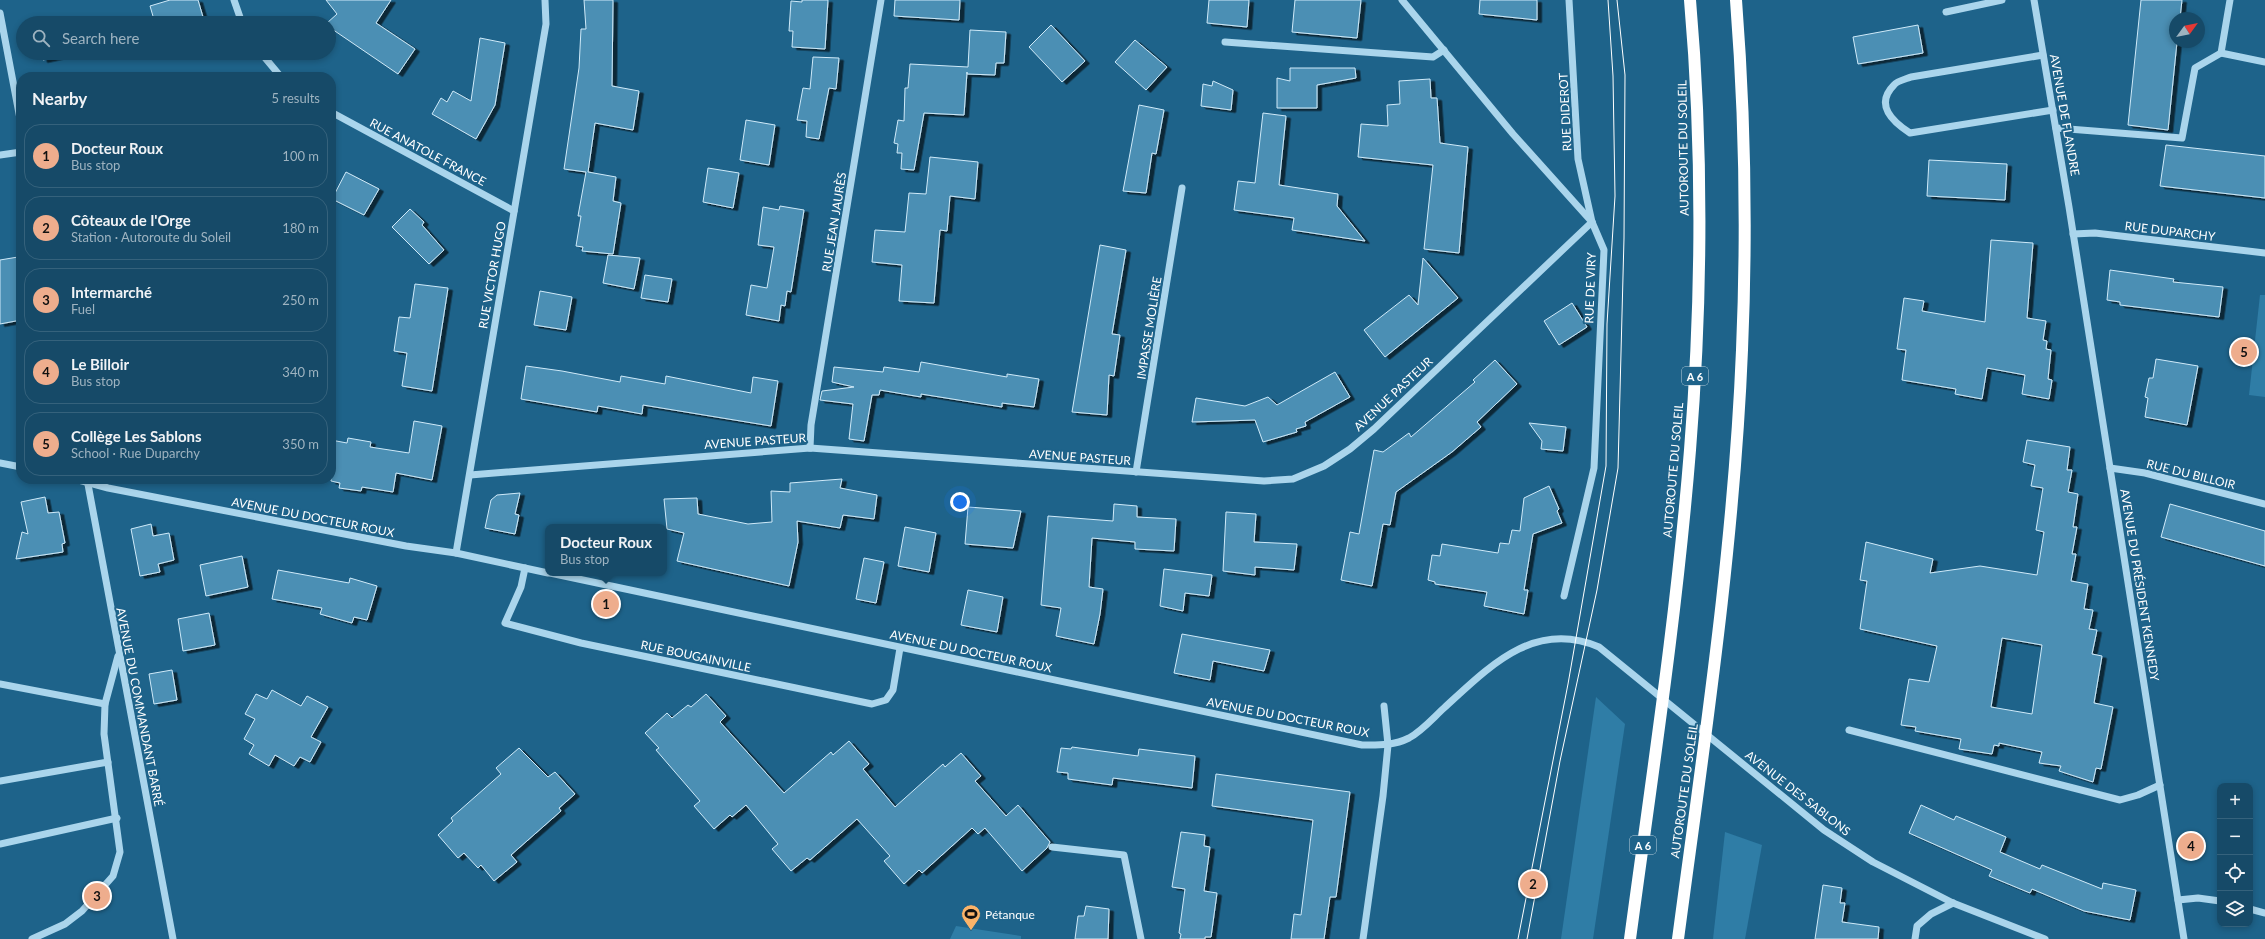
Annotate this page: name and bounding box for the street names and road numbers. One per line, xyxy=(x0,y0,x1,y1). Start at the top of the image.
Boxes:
street label: AVENUE DE FLANDRE xyxy=(2047,53,2083,177)
street label: RUE DIDEROT xyxy=(1555,72,1575,152)
street label: AUTOROUTE DU SOLEIL xyxy=(1674,80,1692,216)
street label: RUE ANATOLE FRANCE xyxy=(367,115,489,189)
street label: RUE JEAN JAURÈS xyxy=(819,171,849,273)
street label: RUE DUPARCHY xyxy=(2124,218,2217,244)
street label: RUE VICTOR HUGO xyxy=(475,220,509,330)
street label: RUE DE VIRY xyxy=(1581,252,1599,324)
street label: IMPASSE MOLIÈRE xyxy=(1133,275,1165,380)
street label: AVENUE PASTEUR xyxy=(1351,353,1436,434)
road number: A 6 xyxy=(1682,367,1708,385)
street label: AUTOROUTE DU SOLEIL xyxy=(1660,402,1686,538)
street label: AVENUE PASTEUR xyxy=(704,430,807,452)
street label: AVENUE PASTEUR xyxy=(1029,446,1132,468)
street label: RUE DU BILLOIR xyxy=(2145,456,2237,492)
street label: AVENUE DU PRÉSIDENT KENNEDY xyxy=(2117,488,2163,683)
street label: AVENUE DU DOCTEUR ROUX xyxy=(230,494,396,540)
street label: AVENUE DU COMMANDANT BARRÉ xyxy=(113,606,167,808)
street label: AVENUE DU DOCTEUR ROUX xyxy=(889,626,1054,676)
street label: RUE BOUGAINVILLE xyxy=(639,637,753,675)
street label: AVENUE DU DOCTEUR ROUX xyxy=(1205,694,1371,740)
street label: AUTOROUTE DU SOLEIL xyxy=(1667,723,1701,859)
street label: AVENUE DES SABLONS xyxy=(1742,747,1854,839)
road number: A 6 xyxy=(1630,836,1656,854)

